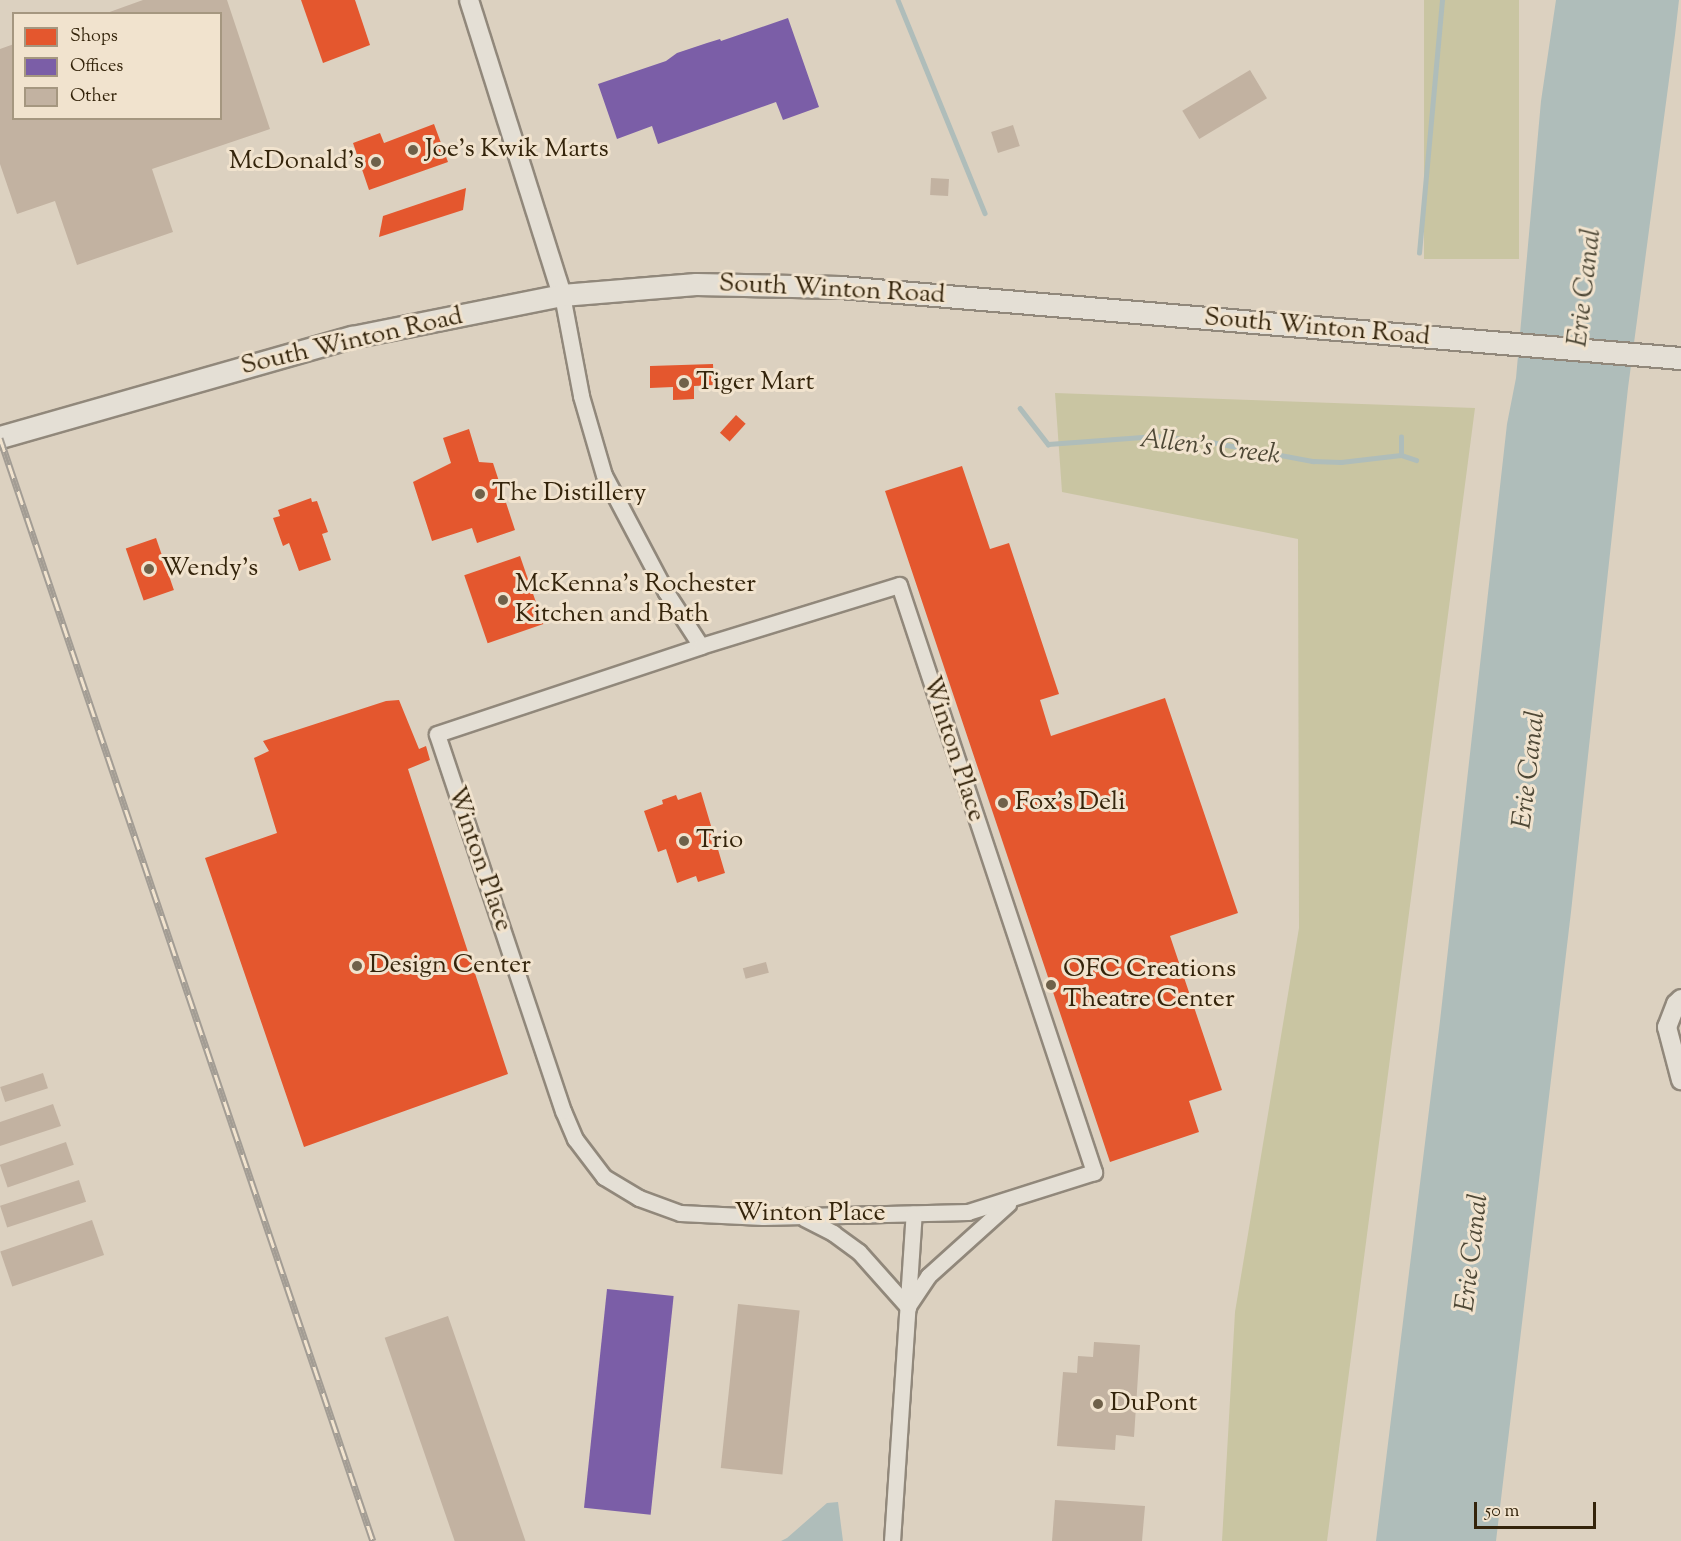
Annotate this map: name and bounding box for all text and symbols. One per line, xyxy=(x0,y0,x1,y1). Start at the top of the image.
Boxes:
legend xyxy=(12,12,222,120)
text: Shops xyxy=(70,24,118,50)
text: Offices xyxy=(70,54,123,80)
text: Other xyxy=(70,84,117,110)
place label: Joe's Kwik Marts xyxy=(425,134,609,166)
marker: Joe's Kwik Marts xyxy=(406,143,420,157)
place label: McDonald's xyxy=(229,146,364,178)
marker: McDonald's xyxy=(369,155,383,169)
water label: Erie Canal xyxy=(1563,227,1609,349)
street label: South Winton Road xyxy=(718,268,946,312)
street label: South Winton Road xyxy=(238,301,466,383)
street label: South Winton Road xyxy=(1203,303,1431,353)
place label: Tiger Mart xyxy=(696,367,814,399)
marker: Tiger Mart xyxy=(677,376,691,390)
water label: Allen's Creek xyxy=(1138,423,1282,473)
place label: The Distillery xyxy=(492,478,646,510)
marker: The Distillery xyxy=(473,487,487,501)
place label: Wendy's xyxy=(161,553,258,585)
marker: Wendy's xyxy=(142,562,156,576)
place label: McKenna's Rochester Kitchen and Bath xyxy=(515,569,756,630)
marker: McKenna's Rochester Kitchen and Bath xyxy=(496,593,510,607)
street label: Winton Place xyxy=(915,672,991,826)
water label: Erie Canal xyxy=(1507,709,1553,831)
street label: Winton Place xyxy=(440,782,518,936)
place label: Fox's Deli xyxy=(1015,787,1126,819)
marker: Fox's Deli xyxy=(996,796,1010,810)
place label: Trio xyxy=(696,825,743,857)
marker: Trio xyxy=(677,834,691,848)
place label: Design Center xyxy=(369,950,531,982)
place label: OFC Creations Theatre Center xyxy=(1063,954,1236,1016)
marker: Design Center xyxy=(350,959,364,973)
marker: OFC Creations Theatre Center xyxy=(1044,978,1058,992)
water label: Erie Canal xyxy=(1450,1192,1496,1314)
street label: Winton Place xyxy=(734,1198,886,1230)
place label: DuPont xyxy=(1110,1388,1197,1420)
marker: DuPont xyxy=(1091,1397,1105,1411)
scale bar xyxy=(1477,1490,1598,1528)
text: 50 m xyxy=(1485,1499,1519,1525)

